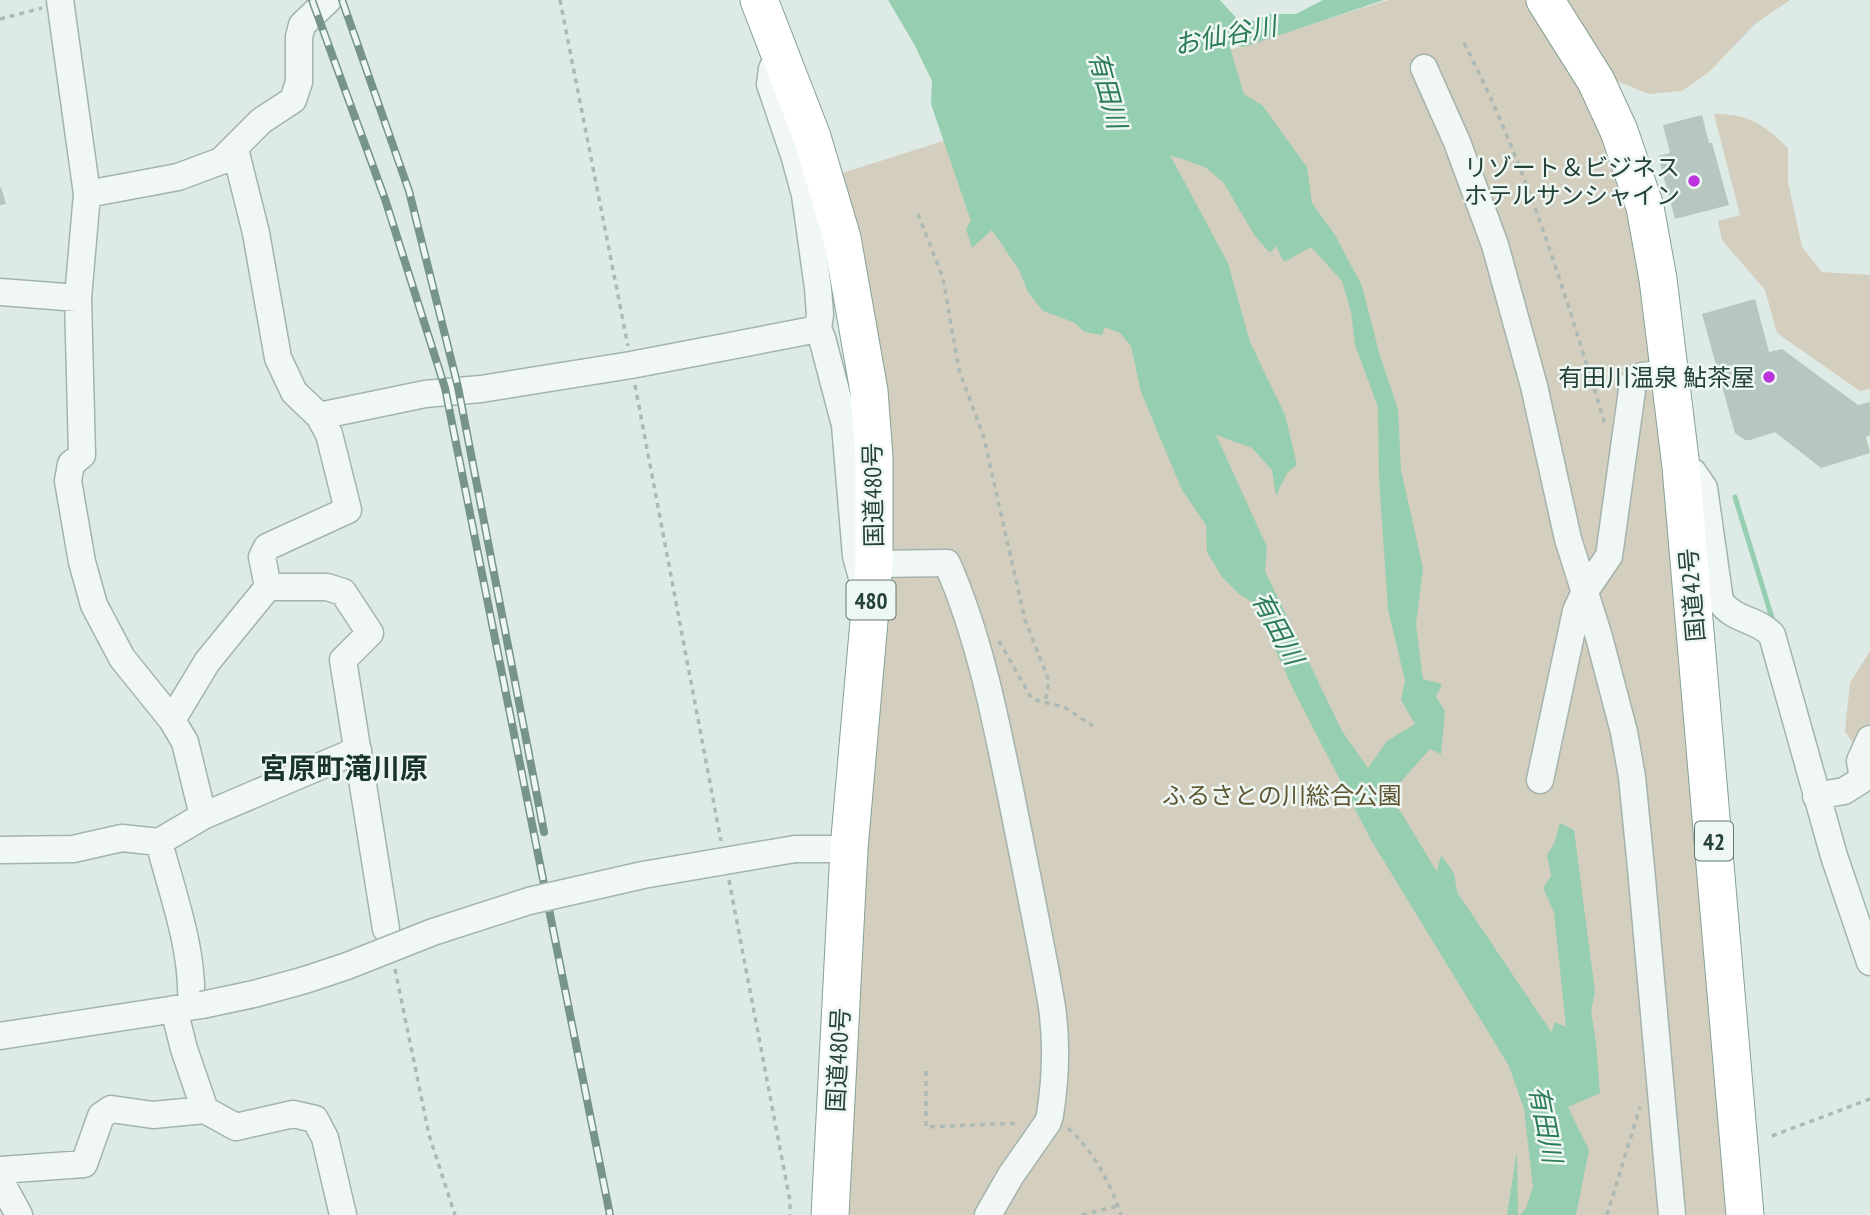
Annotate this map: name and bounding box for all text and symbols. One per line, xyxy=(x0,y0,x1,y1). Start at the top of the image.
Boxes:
water label: お仙谷川 xyxy=(1171,8,1282,61)
water label: 有田川 xyxy=(1082,48,1135,135)
place label: リゾート＆ビジネス ホテルサンシャイン xyxy=(1464,152,1680,211)
marker: リゾート＆ビジネス ホテルサンシャイン xyxy=(1686,173,1702,189)
place label: 有田川温泉 鮎茶屋 xyxy=(1558,362,1755,393)
marker: 有田川温泉 鮎茶屋 xyxy=(1761,369,1777,385)
street label: 国道480号 xyxy=(857,443,889,547)
street label: 国道42号 xyxy=(1672,547,1712,643)
road number: 480 xyxy=(846,580,896,620)
water label: 有田川 xyxy=(1245,586,1312,673)
district label: 宮原町滝川原 xyxy=(260,749,428,786)
park label: ふるさとの川総合公園 xyxy=(1162,780,1402,811)
road number: 42 xyxy=(1695,821,1733,860)
street label: 国道480号 xyxy=(820,1007,856,1113)
water label: 有田川 xyxy=(1522,1083,1570,1168)

